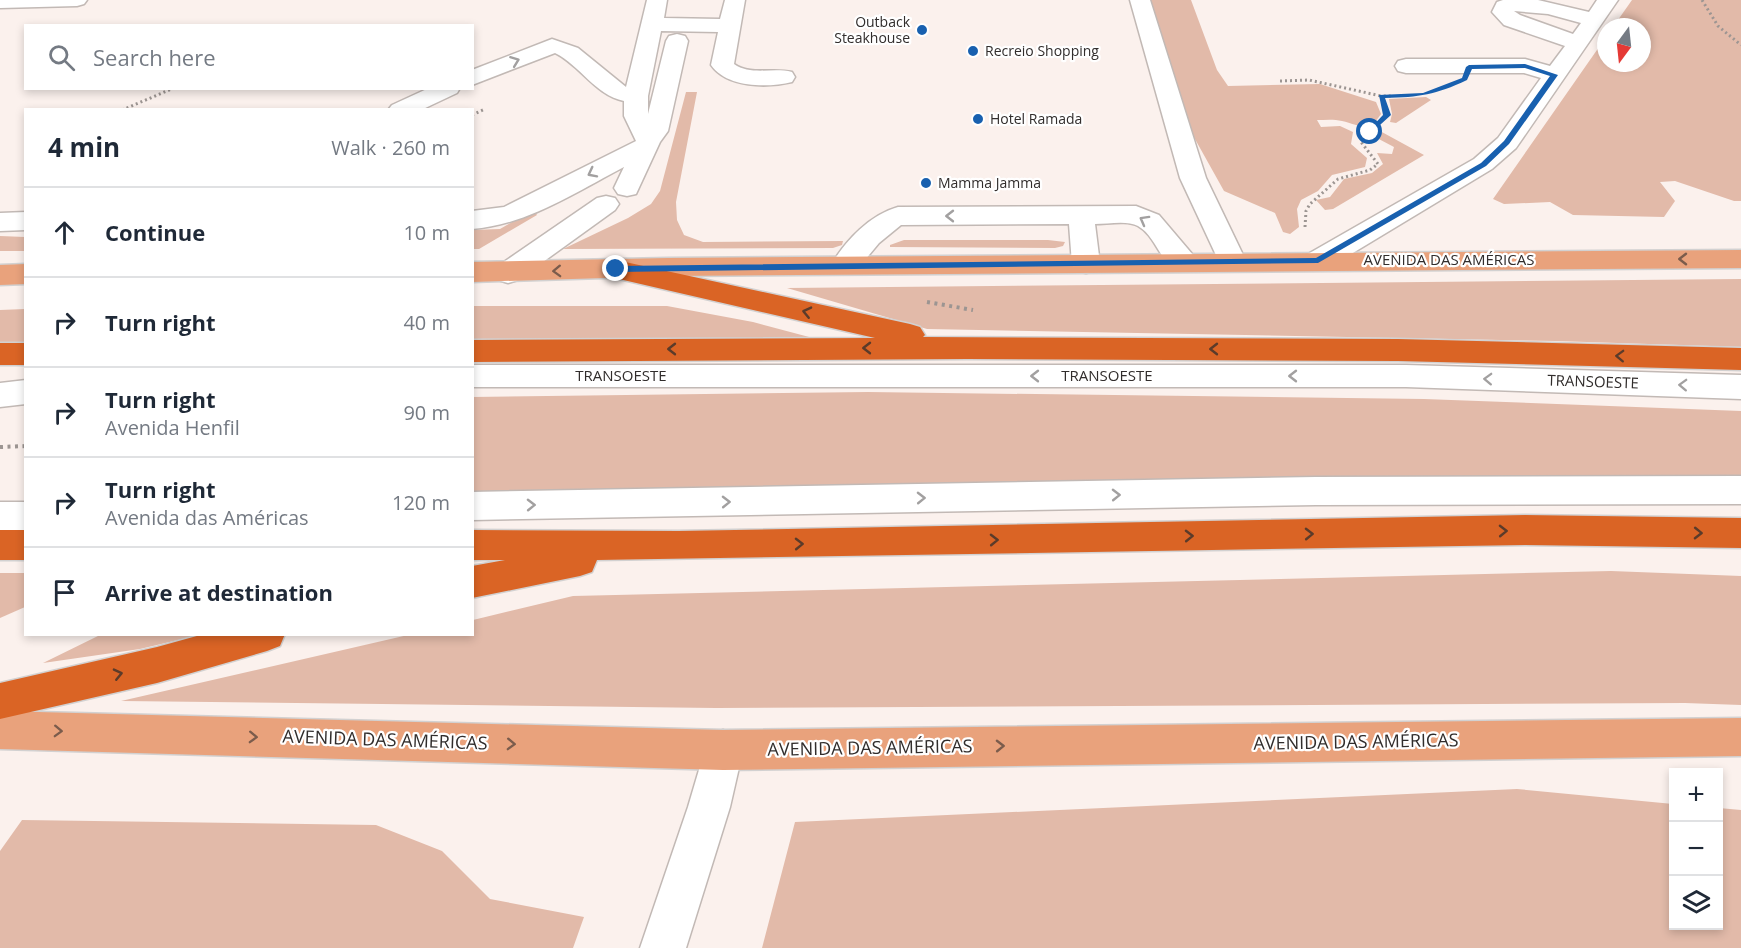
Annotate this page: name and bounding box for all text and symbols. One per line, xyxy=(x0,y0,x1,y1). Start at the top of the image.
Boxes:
place label: Outback Steakhouse xyxy=(834,12,911,47)
north arrow xyxy=(1597,18,1651,72)
marker: Outback Steakhouse xyxy=(915,23,929,37)
search box xyxy=(24,24,474,90)
icon: search xyxy=(45,41,78,74)
place label: Recreio Shopping xyxy=(985,41,1099,60)
text: Search here xyxy=(93,42,216,72)
marker: Recreio Shopping xyxy=(966,44,980,58)
one-way arrow xyxy=(509,55,520,68)
place label: Hotel Ramada xyxy=(990,109,1082,128)
marker: Hotel Ramada xyxy=(971,112,985,126)
route start xyxy=(1356,118,1382,144)
text: 4 min xyxy=(48,129,120,165)
text: Walk · 260 m xyxy=(331,134,450,161)
one-way arrow xyxy=(588,166,599,177)
place label: Mamma Jamma xyxy=(938,173,1041,192)
marker: Mamma Jamma xyxy=(919,176,933,190)
one-way arrow xyxy=(946,210,955,222)
one-way arrow xyxy=(1139,215,1150,227)
icon: ahead xyxy=(48,216,81,249)
text: Continue xyxy=(105,217,205,247)
text: 10 m xyxy=(403,219,450,246)
street label: AVENIDA DAS AMÉRICAS xyxy=(1364,249,1534,269)
one-way arrow xyxy=(1678,253,1687,265)
route end xyxy=(602,255,628,281)
one-way arrow xyxy=(553,265,562,277)
icon: right xyxy=(48,306,81,339)
one-way arrow xyxy=(803,306,813,319)
text: Turn right xyxy=(105,307,216,337)
text: 40 m xyxy=(403,309,450,336)
one-way arrow xyxy=(862,342,871,354)
one-way arrow xyxy=(667,343,676,355)
one-way arrow xyxy=(1209,343,1218,355)
one-way arrow xyxy=(1615,350,1624,362)
street label: TRANSOESTE xyxy=(575,365,667,385)
street label: TRANSOESTE xyxy=(1061,365,1153,385)
street label: TRANSOESTE xyxy=(1547,369,1639,393)
one-way arrow xyxy=(1030,370,1039,382)
one-way arrow xyxy=(1288,370,1297,382)
one-way arrow xyxy=(1483,373,1492,385)
one-way arrow xyxy=(1678,379,1687,392)
text: Turn right xyxy=(105,384,216,414)
icon: right xyxy=(48,396,81,429)
text: 90 m xyxy=(403,399,450,426)
text: Avenida Henfil xyxy=(105,414,240,441)
text: Turn right xyxy=(105,474,216,504)
icon: right xyxy=(48,486,81,519)
one-way arrow xyxy=(1111,488,1120,501)
text: 120 m xyxy=(392,489,450,516)
one-way arrow xyxy=(916,492,925,504)
one-way arrow xyxy=(721,496,730,508)
one-way arrow xyxy=(526,499,535,511)
text: Avenida das Américas xyxy=(105,504,309,531)
one-way arrow xyxy=(1499,525,1508,537)
one-way arrow xyxy=(1304,527,1313,540)
one-way arrow xyxy=(1694,527,1703,539)
one-way arrow xyxy=(1184,529,1193,542)
one-way arrow xyxy=(989,533,998,546)
one-way arrow xyxy=(795,537,804,550)
icon: arrive xyxy=(48,576,81,609)
text: Arrive at destination xyxy=(105,577,333,607)
one-way arrow xyxy=(113,668,123,681)
street label: AVENIDA DAS AMÉRICAS xyxy=(282,723,488,755)
one-way arrow xyxy=(54,725,63,737)
street label: AVENIDA DAS AMÉRICAS xyxy=(1253,727,1459,755)
one-way arrow xyxy=(249,730,258,743)
street label: AVENIDA DAS AMÉRICAS xyxy=(767,733,973,761)
one-way arrow xyxy=(507,738,516,750)
one-way arrow xyxy=(996,740,1005,753)
map controls xyxy=(1669,768,1723,930)
button: + xyxy=(1669,768,1723,822)
button: − xyxy=(1669,822,1723,876)
button: layers xyxy=(1669,876,1723,930)

